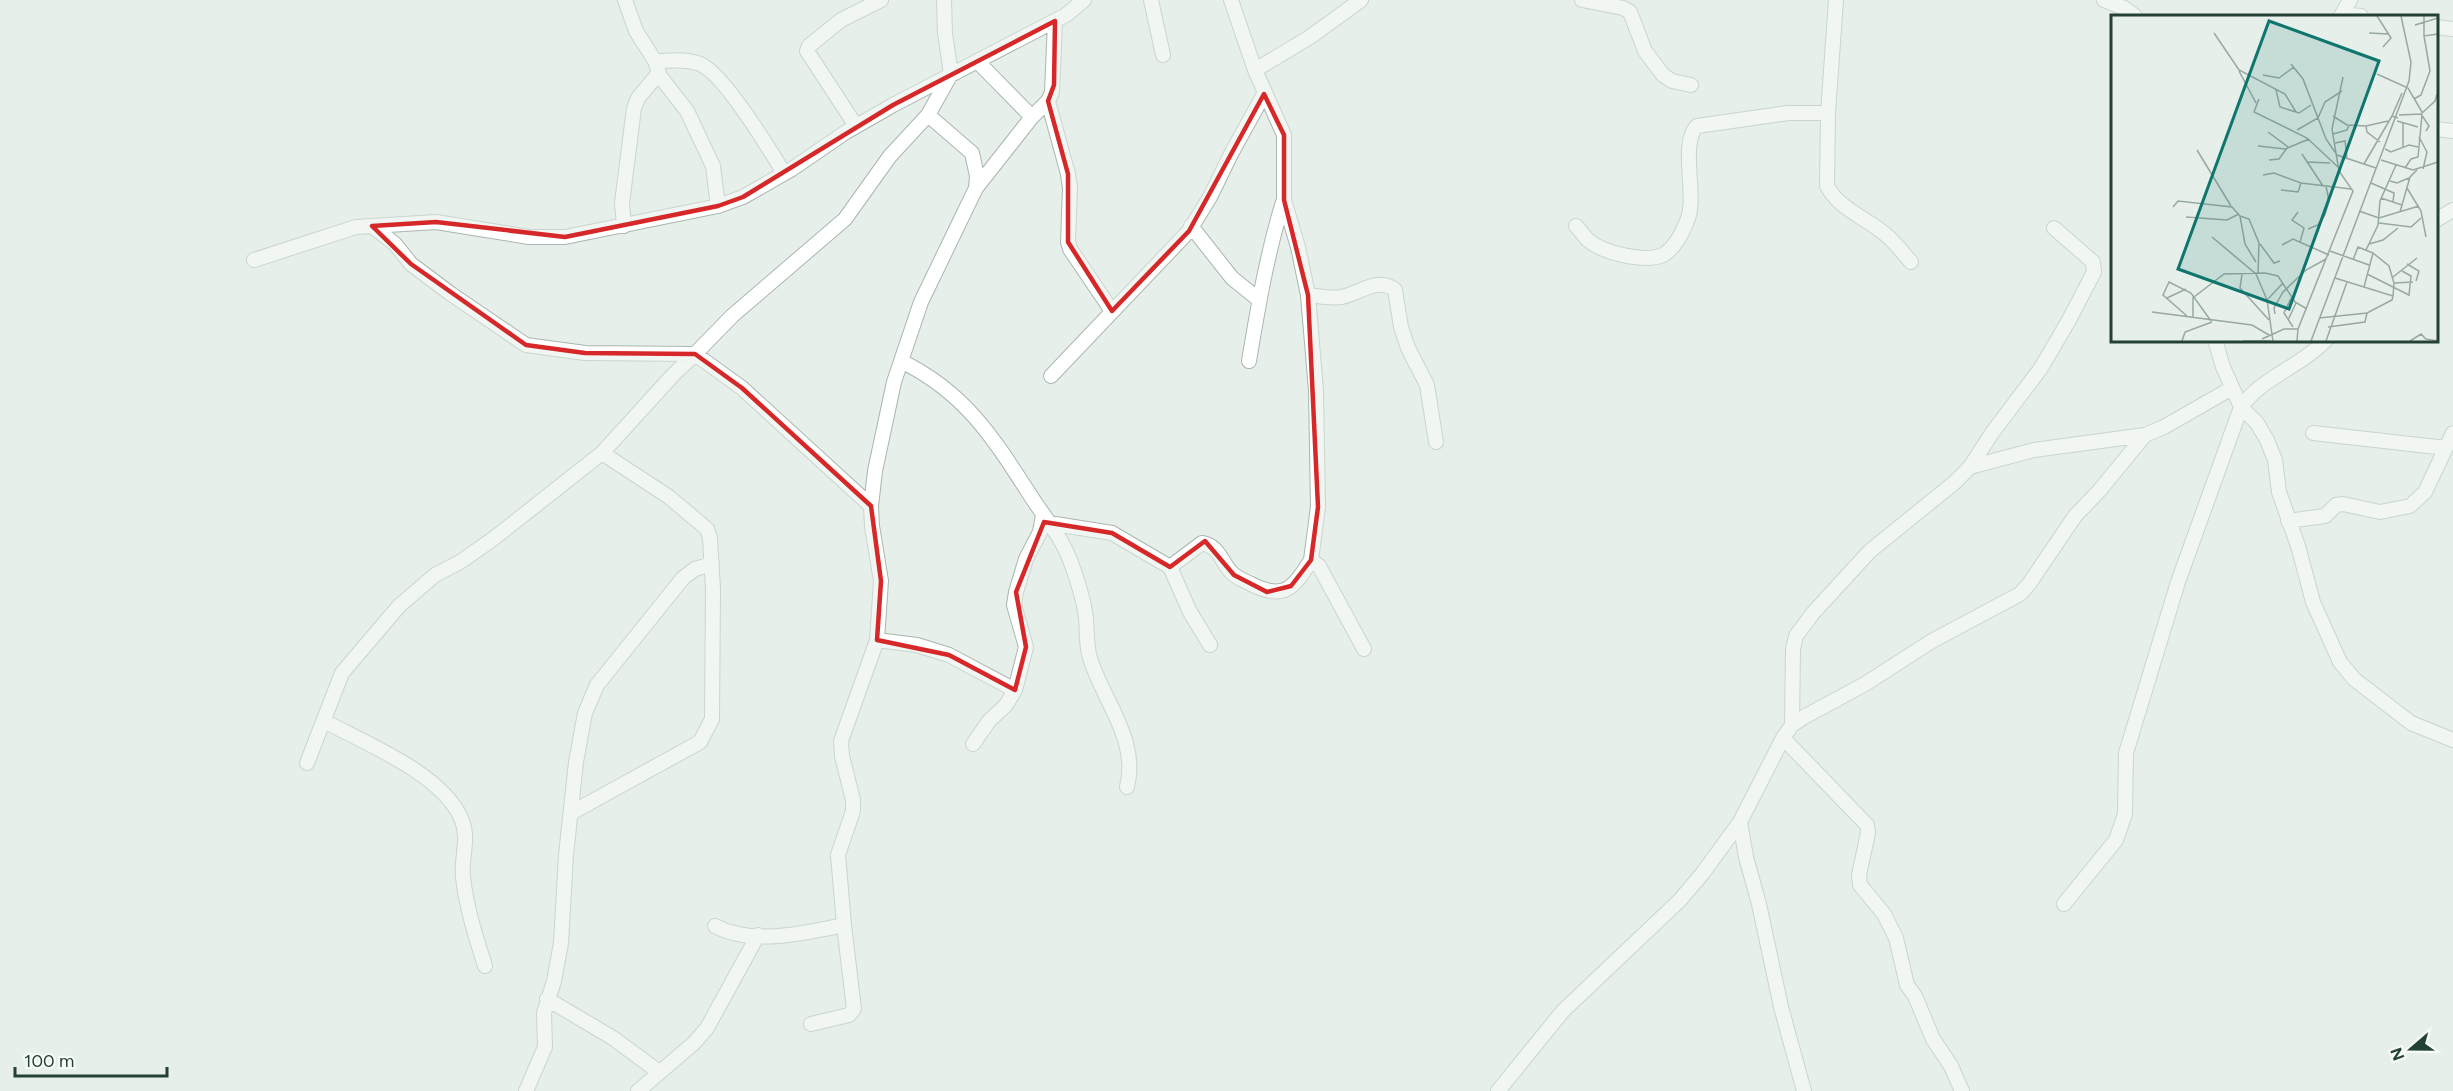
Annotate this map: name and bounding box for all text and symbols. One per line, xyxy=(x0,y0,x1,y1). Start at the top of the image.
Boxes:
inset map xyxy=(2111,15,2438,342)
north arrow xyxy=(2381,1019,2441,1079)
scale bar xyxy=(15,1040,166,1078)
text: N xyxy=(2386,1045,2408,1063)
text: 100 m xyxy=(24,1050,74,1072)

